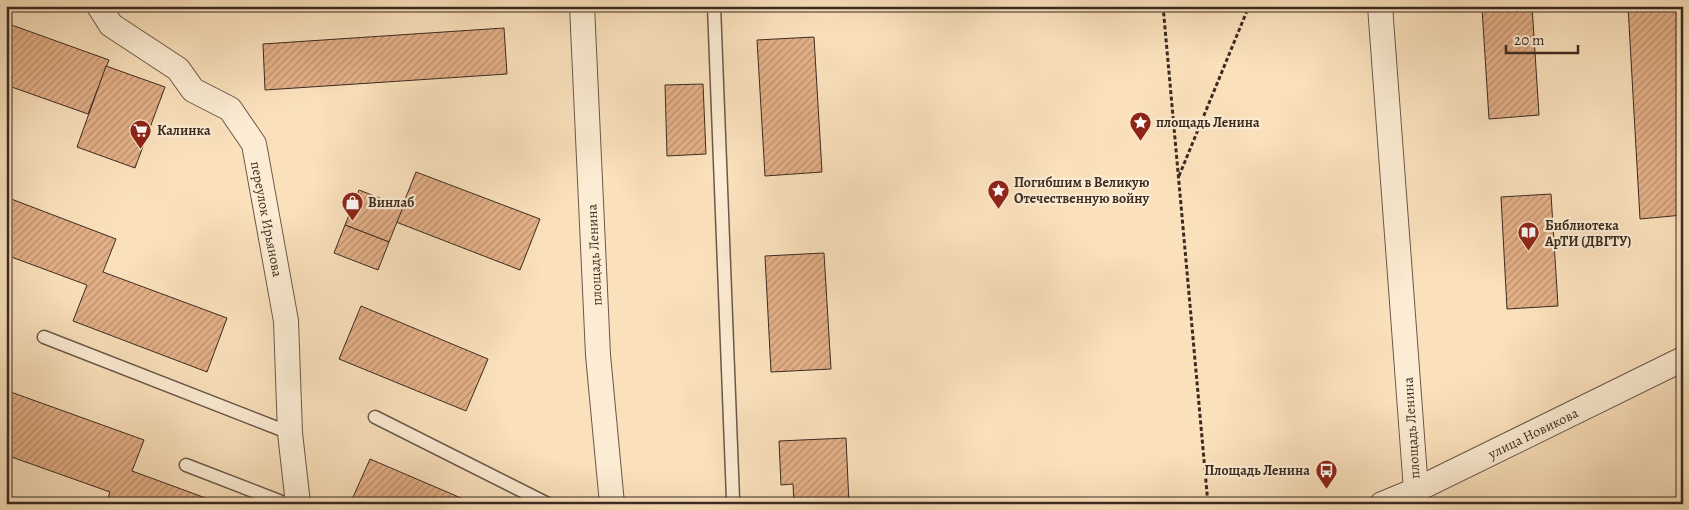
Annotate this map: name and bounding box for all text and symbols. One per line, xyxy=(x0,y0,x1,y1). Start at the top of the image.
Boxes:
scale bar xyxy=(1506,22,1579,54)
text: 20 m xyxy=(1514,30,1545,50)
place icon: площадь Ленина xyxy=(1128,110,1152,141)
place label: площадь Ленина xyxy=(1156,113,1260,132)
supermarket icon: Калинка xyxy=(129,118,153,149)
place label: Калинка xyxy=(157,121,211,140)
street label: переулок Ирьянова xyxy=(246,160,287,279)
place label: Погибшим в Великую Отечественную войну xyxy=(1014,173,1150,208)
place icon: Погибшим в Великую Отечественную войну xyxy=(986,178,1010,209)
shop icon: Винлаб xyxy=(340,190,364,221)
place label: Винлаб xyxy=(368,193,414,212)
street label: площадь Ленина xyxy=(582,203,607,306)
place label: Библиотека АрТИ (ДВГТУ) xyxy=(1544,216,1631,251)
library icon: Библиотека АрТИ (ДВГТУ) xyxy=(1517,221,1541,252)
street label: площадь Ленина xyxy=(1398,376,1425,479)
street label: улица Новикова xyxy=(1484,403,1582,464)
bus stop icon: Площадь Ленина xyxy=(1314,458,1338,489)
place label: Площадь Ленина xyxy=(1204,461,1310,480)

